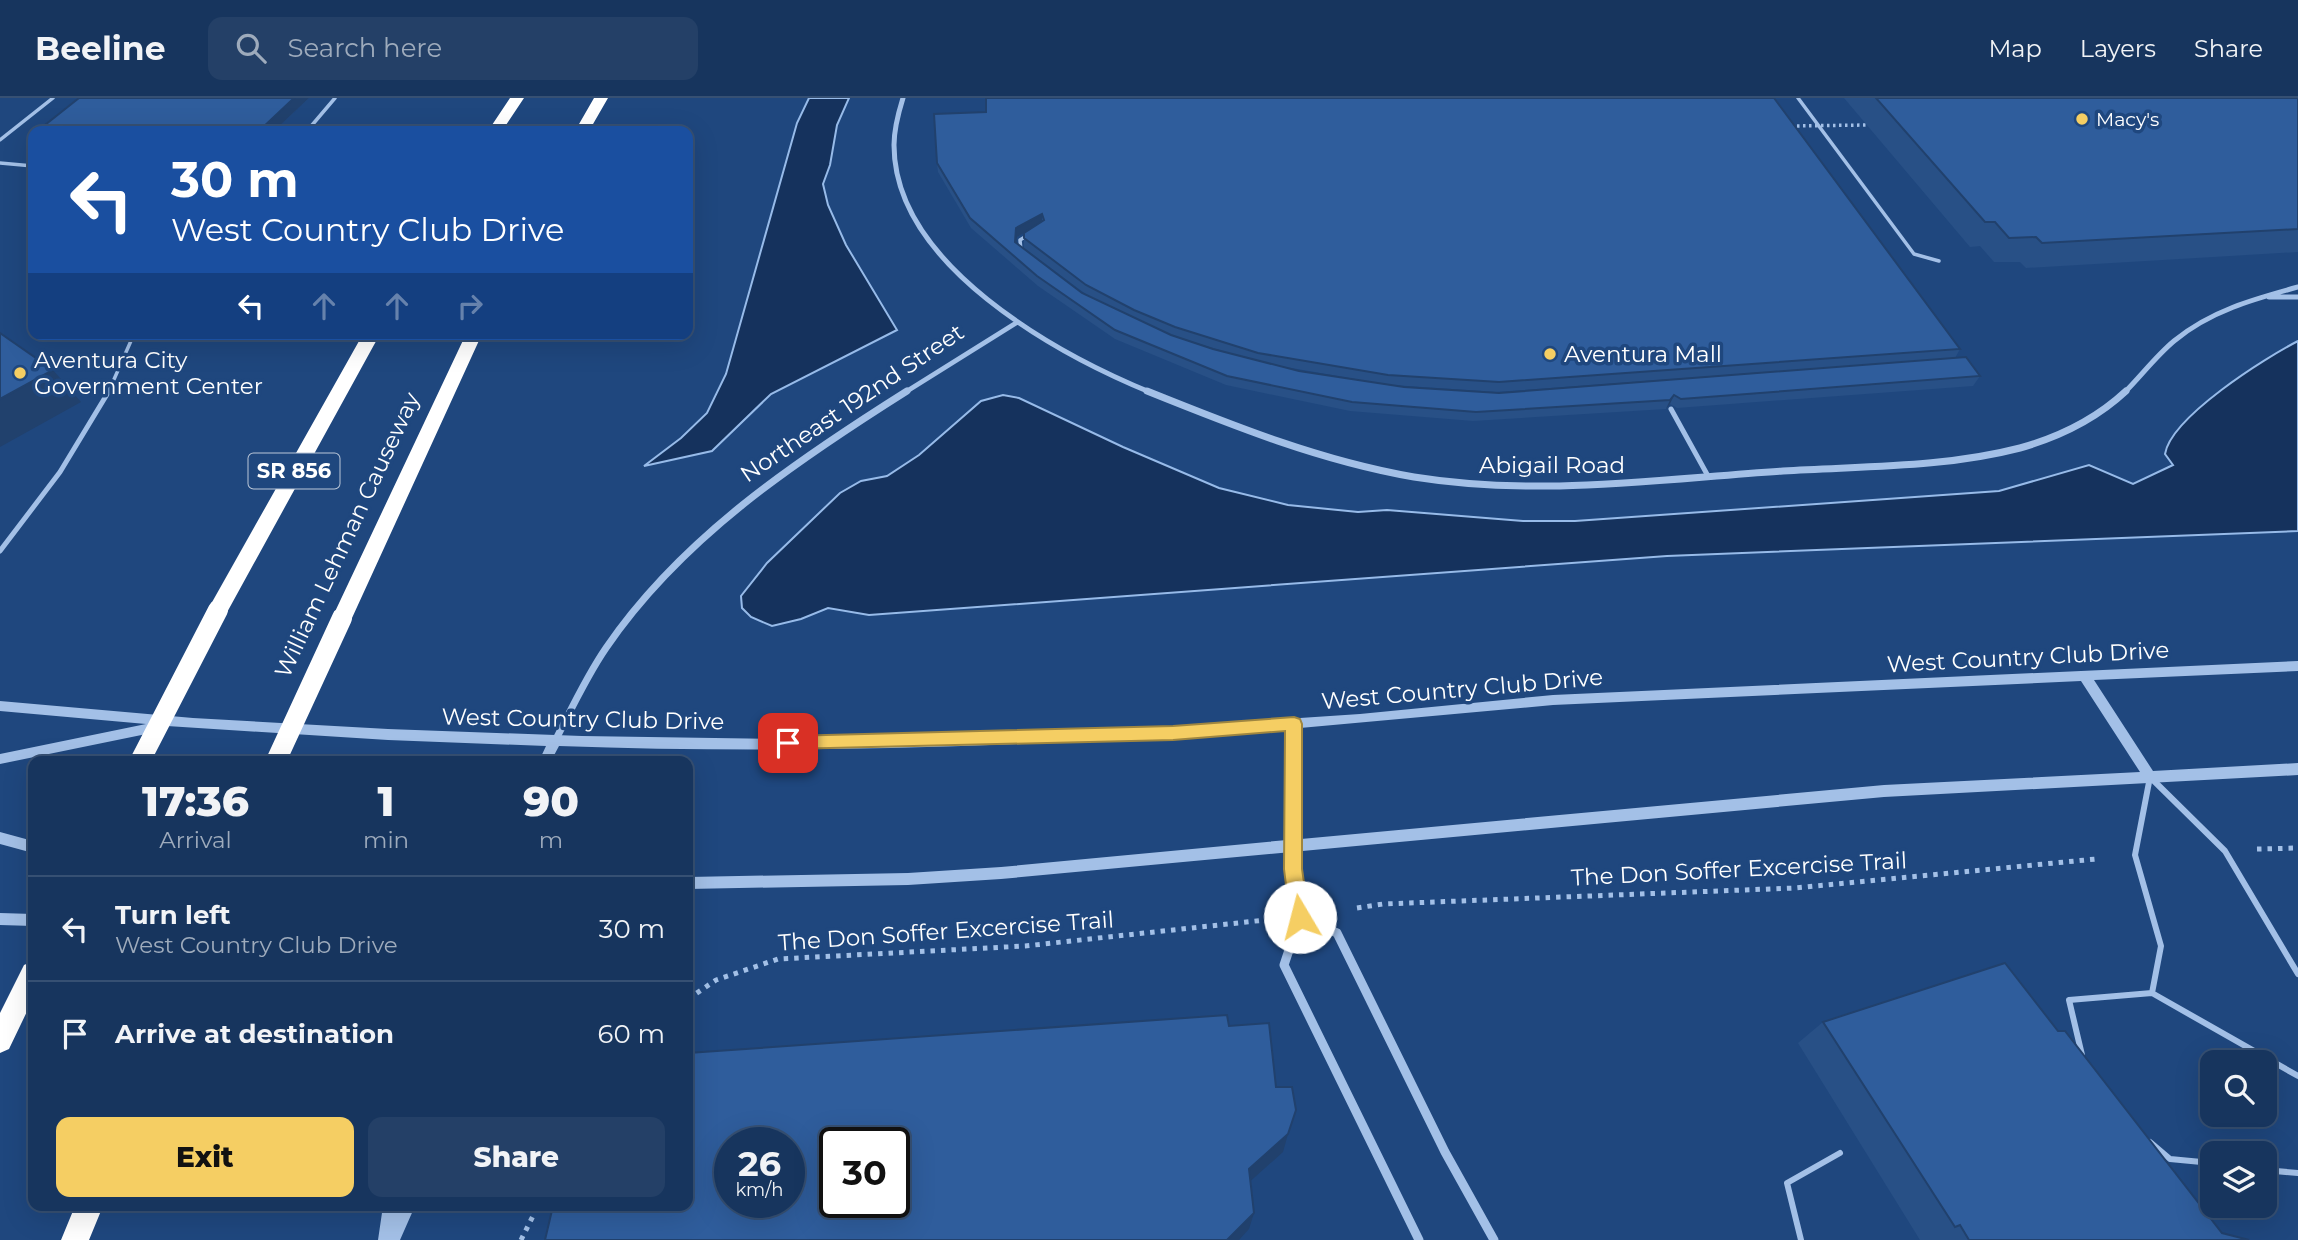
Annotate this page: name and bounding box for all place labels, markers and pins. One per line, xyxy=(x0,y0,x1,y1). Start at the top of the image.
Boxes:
place label: Macy's xyxy=(2096,108,2159,131)
marker: Macy's xyxy=(2074,111,2090,127)
place label: Aventura Mall xyxy=(1564,340,1722,368)
place label: Aventura City Government Center xyxy=(34,346,263,400)
marker: Aventura Mall xyxy=(1542,346,1558,362)
marker: Aventura City Government Center xyxy=(12,365,28,381)
pin xyxy=(758,713,818,773)

